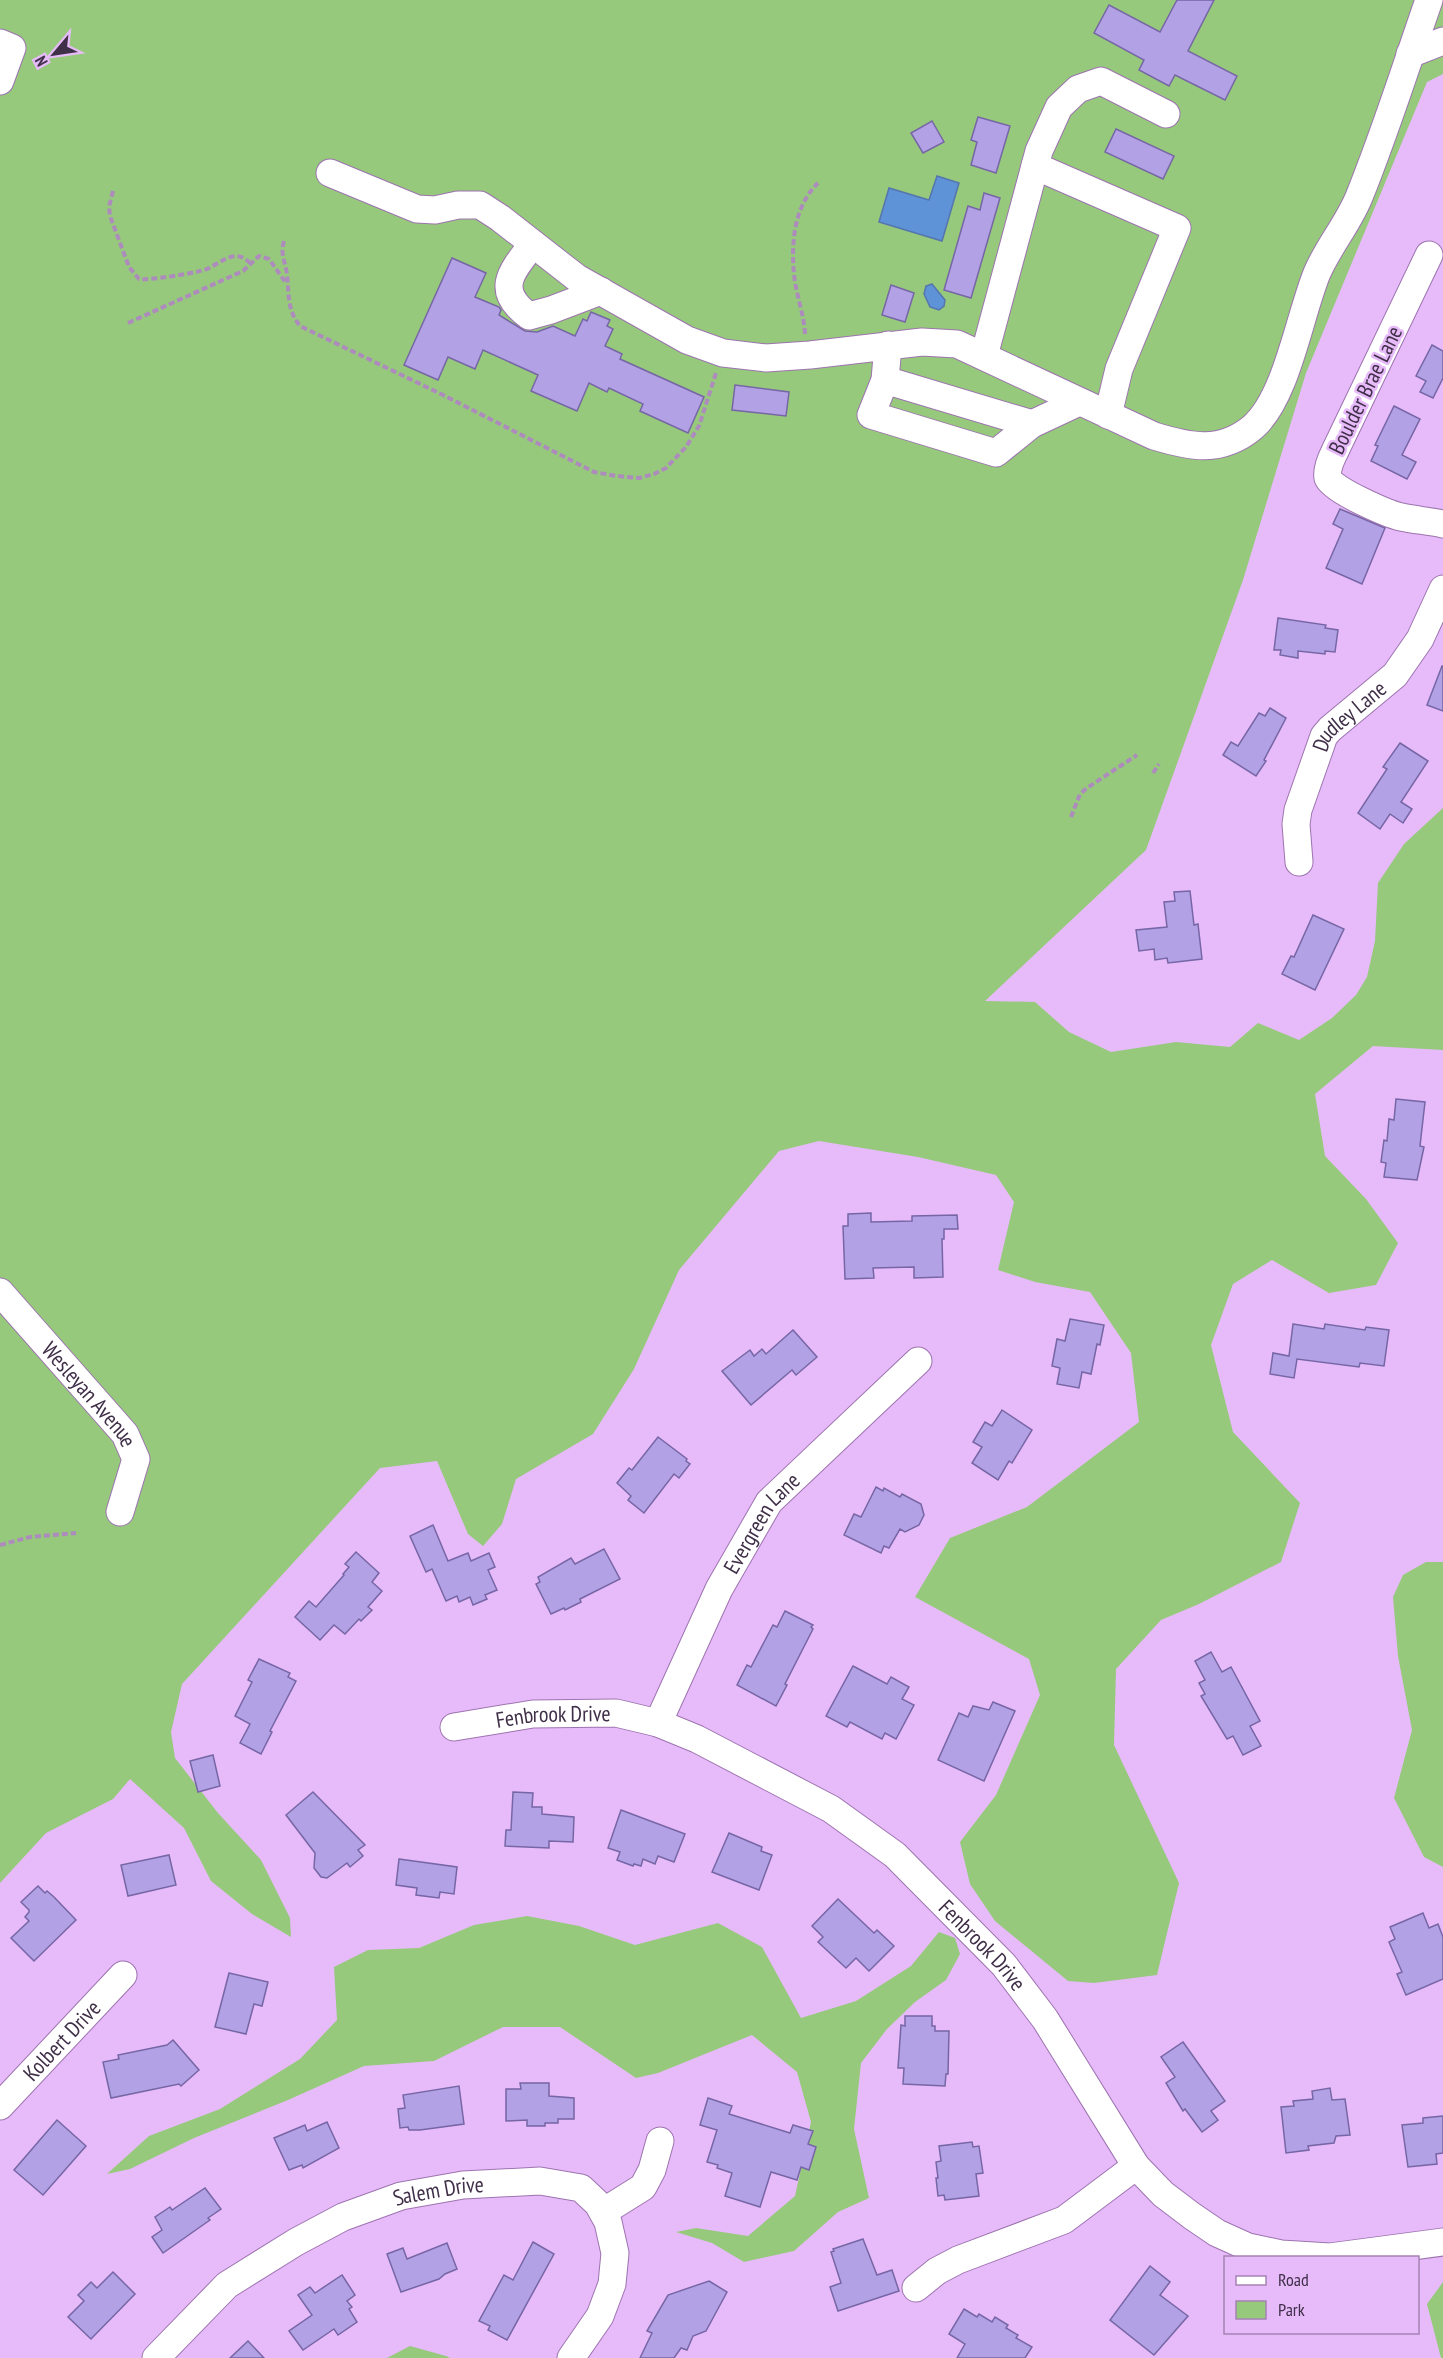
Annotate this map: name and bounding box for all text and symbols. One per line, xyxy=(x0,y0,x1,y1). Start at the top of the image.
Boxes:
north arrow xyxy=(24,24,84,84)
text: N xyxy=(30,53,52,70)
street label: Boulder Brae Lane xyxy=(1322,321,1408,459)
street label: Dudley Lane xyxy=(1306,674,1392,755)
street label: Wesleyan Avenue xyxy=(36,1336,143,1451)
street label: Evergreen Lane xyxy=(717,1466,806,1579)
street label: Fenbrook Drive xyxy=(494,1699,611,1734)
street label: Fenbrook Drive xyxy=(933,1893,1032,1996)
street label: Kolbert Drive xyxy=(17,1994,106,2087)
street label: Salem Drive xyxy=(389,2170,484,2212)
legend xyxy=(1224,2256,1419,2334)
text: Road xyxy=(1278,2268,1309,2291)
text: Park xyxy=(1278,2298,1305,2321)

